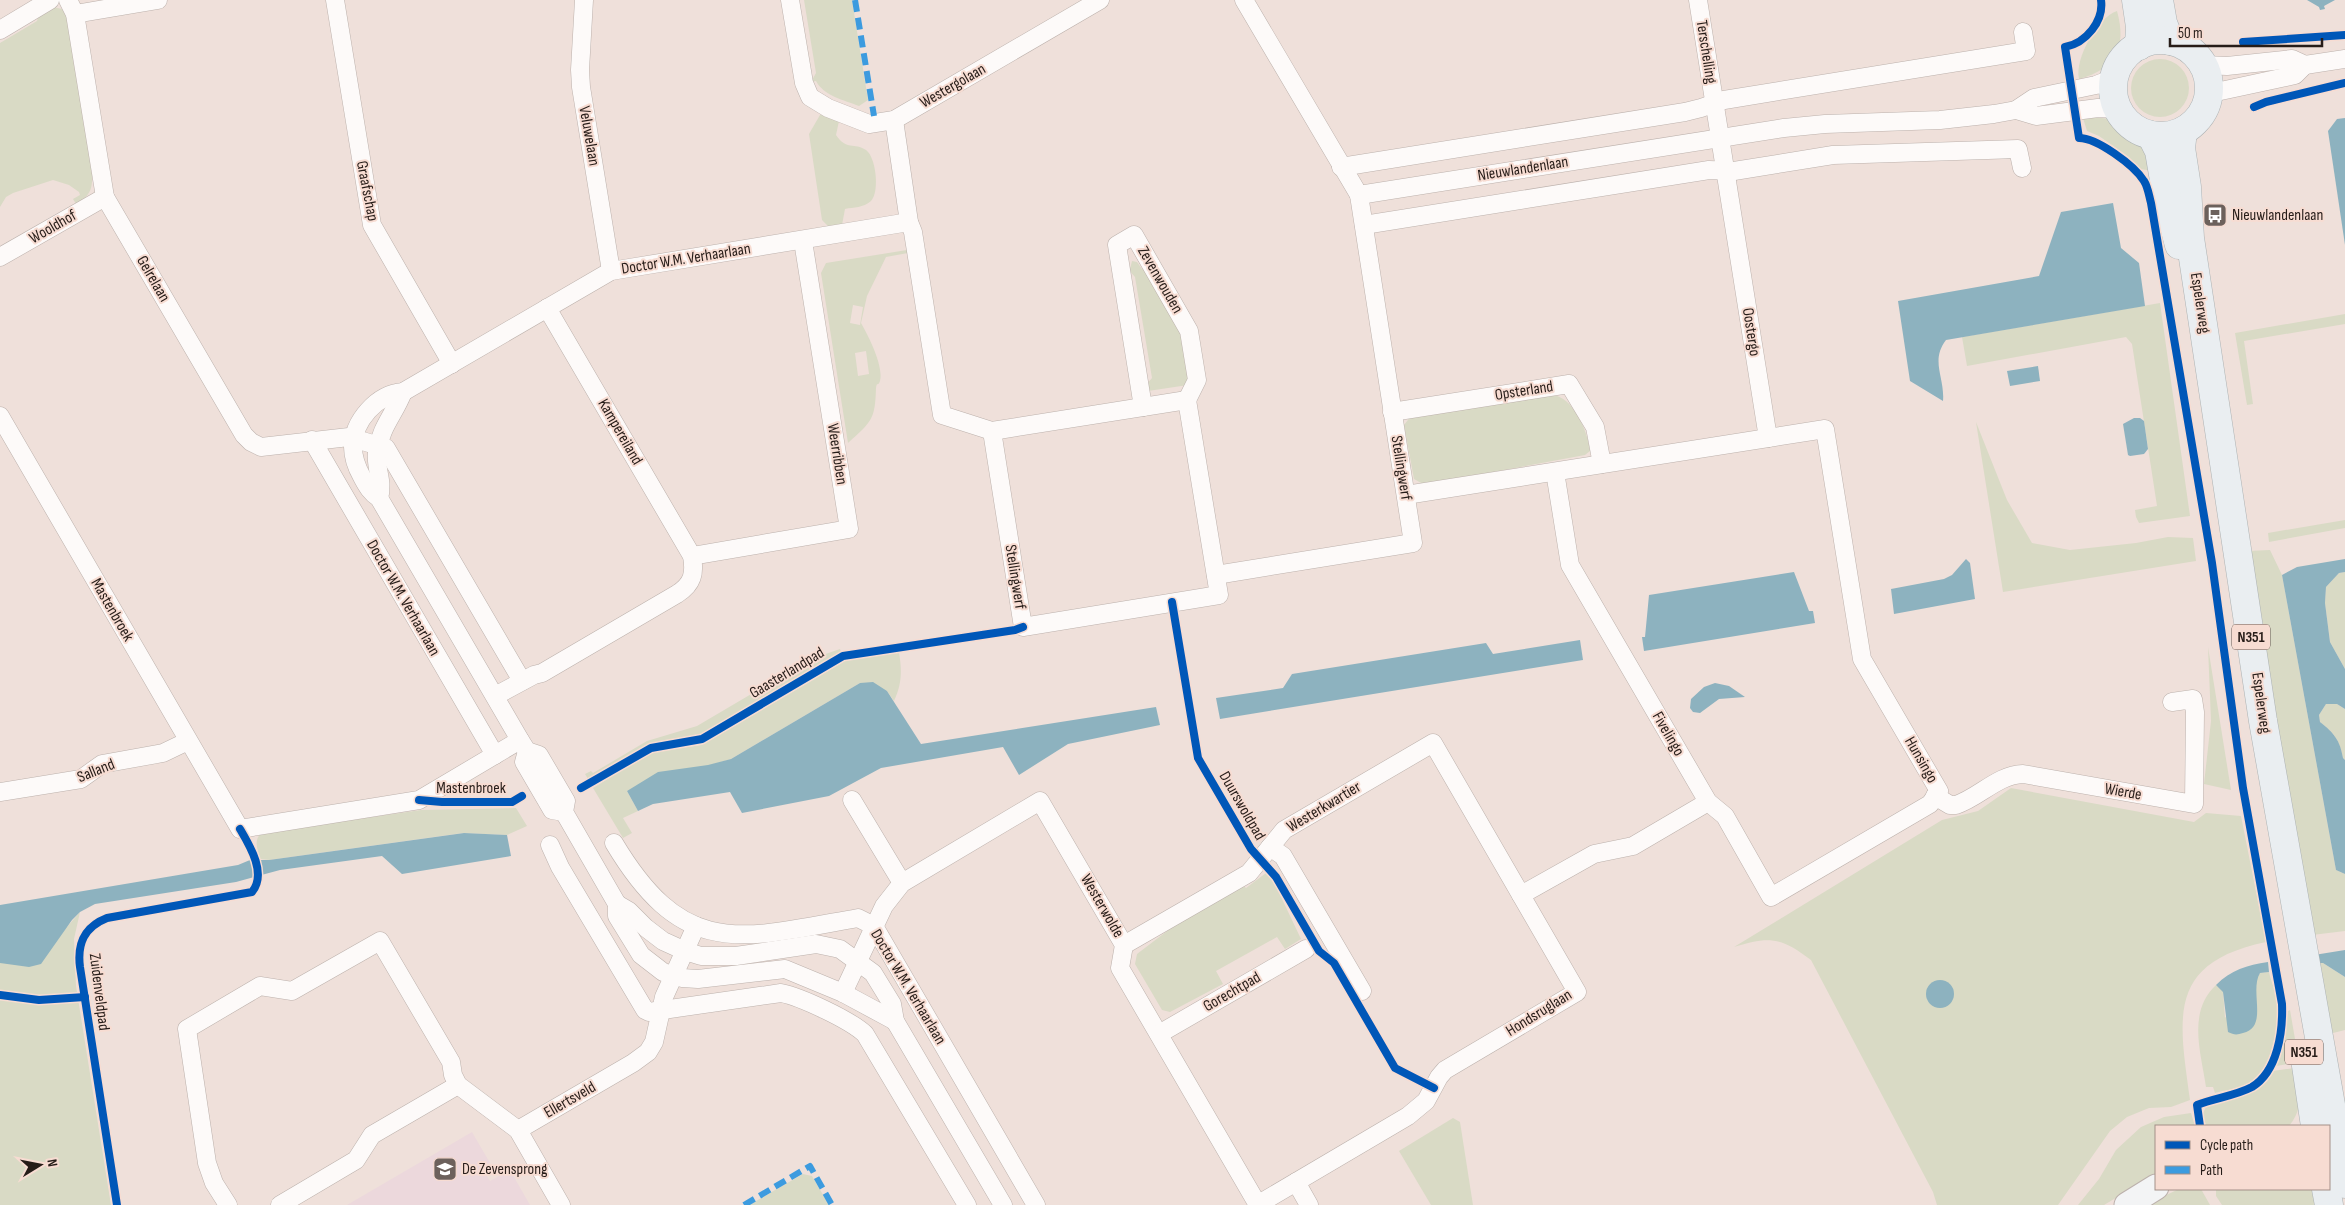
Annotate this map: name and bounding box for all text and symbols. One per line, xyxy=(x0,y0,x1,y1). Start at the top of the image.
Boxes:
scale bar xyxy=(2170,15,2322,47)
street label: Terschelling xyxy=(1692,19,1720,85)
text: 50 m xyxy=(2178,24,2203,43)
street label: Westergolaan xyxy=(917,60,989,112)
street label: Veluwelaan xyxy=(574,105,604,167)
street label: Nieuwlandenlaan xyxy=(1476,152,1570,186)
street label: Graafschap xyxy=(352,159,382,223)
bus stop icon: Nieuwlandenlaan xyxy=(2202,202,2228,228)
street label: Wooldhof xyxy=(26,206,80,248)
place label: Nieuwlandenlaan xyxy=(2232,206,2323,225)
street label: Doctor W.M. Verhaarlaan xyxy=(620,239,752,279)
street label: Zevenwouden xyxy=(1133,243,1187,317)
street label: Gelrelaan xyxy=(132,252,174,306)
street label: Espelerweg xyxy=(2186,271,2214,335)
street label: Oostergo xyxy=(1738,307,1764,357)
street label: Opsterland xyxy=(1494,377,1554,405)
street label: Kampereiland xyxy=(594,396,646,468)
street label: Weerribben xyxy=(823,422,851,486)
street label: Stellingwerf xyxy=(1387,434,1416,502)
street label: Doctor W.M. Verhaarlaan xyxy=(362,537,444,659)
street label: Stellingwerf xyxy=(1001,543,1030,611)
street label: Mastenbroek xyxy=(86,575,138,645)
road number: N351 xyxy=(2232,624,2270,650)
street label: Gaasterlandpad xyxy=(746,643,828,703)
street label: Espelerweg xyxy=(2247,671,2275,735)
street label: Fivelingo xyxy=(1648,709,1688,759)
street label: Hunsingo xyxy=(1900,734,1942,786)
street label: Salland xyxy=(75,755,117,787)
street label: Duurswoldpad xyxy=(1215,768,1269,844)
street label: Westerkwartier xyxy=(1284,777,1365,836)
street label: Mastenbroek xyxy=(436,779,506,798)
street label: Wierde xyxy=(2103,779,2143,805)
street label: Westerwolde xyxy=(1076,871,1128,941)
street label: Doctor W.M. Verhaarlaan xyxy=(866,926,950,1048)
street label: Zuidenveldpad xyxy=(85,952,113,1032)
street label: Gorechtpad xyxy=(1200,968,1264,1016)
street label: Hondsruglaan xyxy=(1503,985,1575,1041)
road number: N351 xyxy=(2285,1040,2323,1064)
street label: Ellertsveld xyxy=(541,1078,599,1122)
legend xyxy=(2155,1125,2330,1190)
text: Cycle path xyxy=(2200,1136,2253,1155)
north arrow xyxy=(15,1140,65,1190)
school or university icon: De Zevensprong xyxy=(432,1156,458,1182)
text: N xyxy=(43,1158,61,1168)
place label: De Zevensprong xyxy=(462,1160,547,1179)
text: Path xyxy=(2200,1161,2223,1180)

